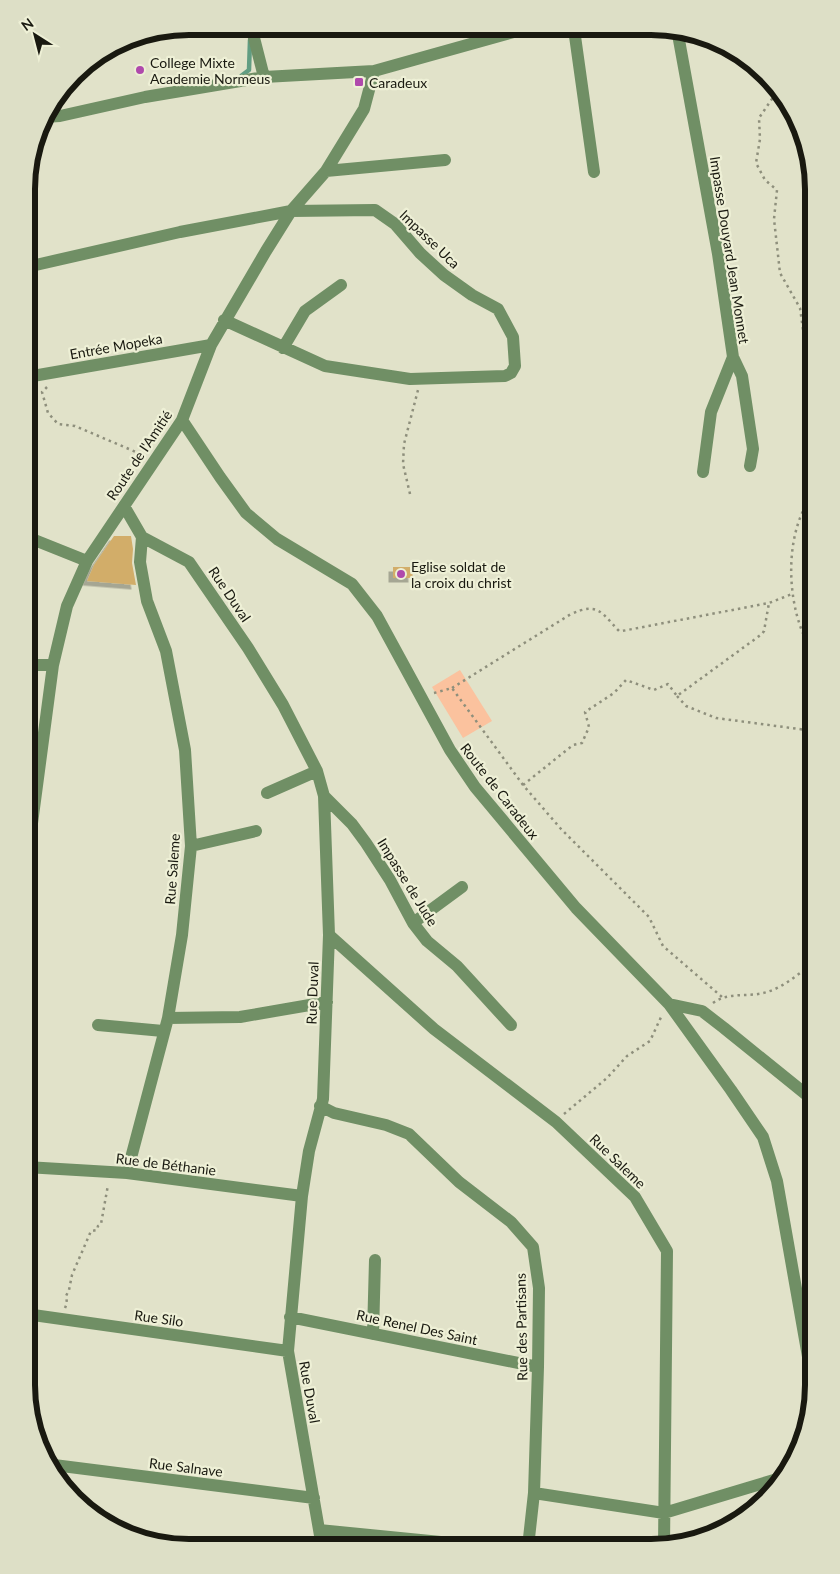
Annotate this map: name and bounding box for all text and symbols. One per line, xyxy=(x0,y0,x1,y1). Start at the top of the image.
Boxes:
north arrow xyxy=(10,10,60,60)
text: N xyxy=(18,14,36,34)
place label: College Mixte Academie Normeus xyxy=(150,54,270,87)
marker: College Mixte Academie Normeus xyxy=(134,64,146,76)
place label: Caradeux xyxy=(369,74,427,91)
marker: Caradeux xyxy=(353,76,365,88)
street label: Impasse Douyard Jean Monnet xyxy=(707,155,753,345)
street label: Impasse Uca xyxy=(396,206,464,272)
street label: Entrée Mopeka xyxy=(68,329,164,363)
street label: Route de l'Amitié xyxy=(103,407,175,503)
place label: Eglise soldat de la croix du christ xyxy=(411,558,511,591)
street label: Rue Duval xyxy=(205,563,255,625)
marker: Eglise soldat de la croix du christ xyxy=(395,568,407,580)
street label: Route de Caradeux xyxy=(457,740,543,842)
street label: Rue Saleme xyxy=(161,833,183,905)
street label: Impasse de Jude xyxy=(374,835,442,929)
street label: Rue Duval xyxy=(302,961,322,1025)
street label: Rue Saleme xyxy=(586,1130,650,1192)
street label: Rue de Béthanie xyxy=(115,1149,217,1179)
street label: Rue des Partisans xyxy=(512,1273,530,1381)
street label: Rue Silo xyxy=(133,1306,185,1330)
street label: Rue Renel Des Saint xyxy=(355,1306,479,1348)
street label: Rue Duval xyxy=(296,1360,324,1424)
street label: Rue Salnave xyxy=(148,1454,224,1480)

